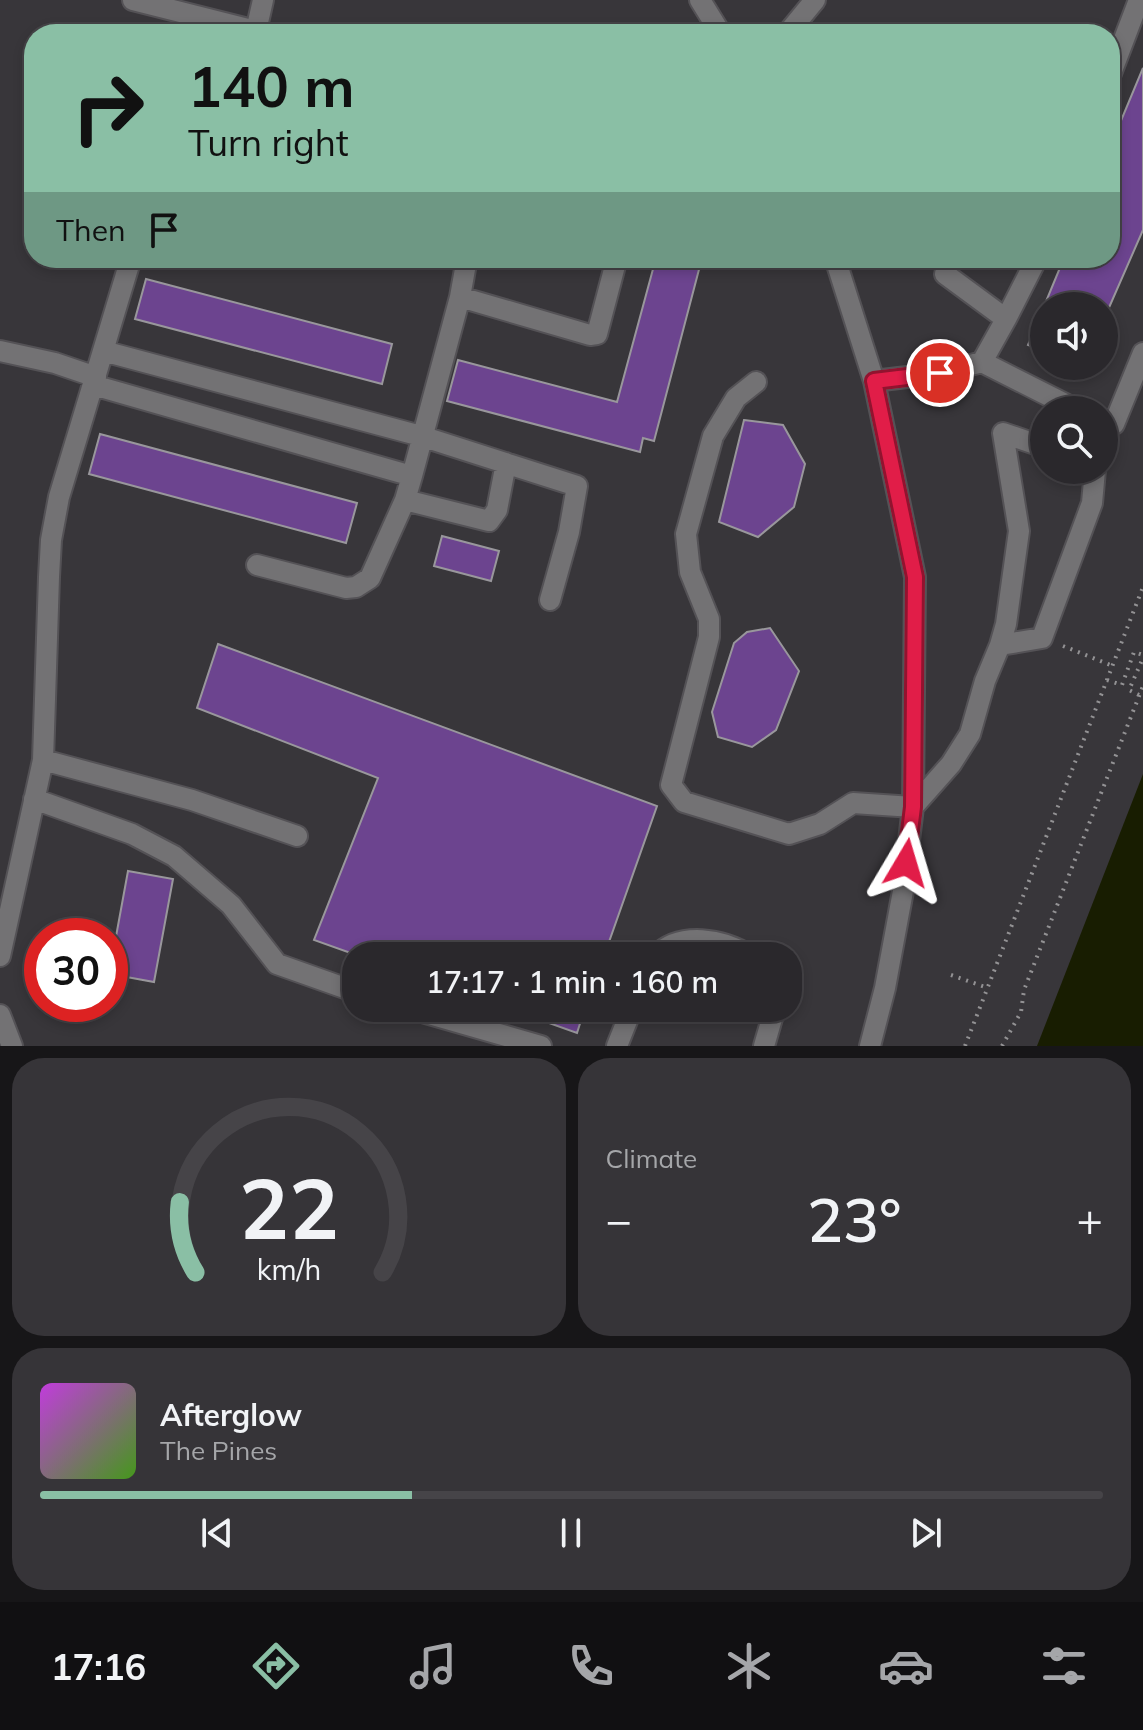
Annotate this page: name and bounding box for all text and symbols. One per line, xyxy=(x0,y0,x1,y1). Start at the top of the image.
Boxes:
text: 140 m xyxy=(188,51,355,121)
icon: right xyxy=(56,56,160,160)
text: Turn right xyxy=(188,120,349,165)
icon: arrive xyxy=(142,208,186,252)
text: Then xyxy=(56,211,126,249)
map controls xyxy=(1030,292,1118,484)
button: sound xyxy=(1030,292,1118,380)
pin xyxy=(906,339,974,407)
icon: arrive xyxy=(918,351,962,395)
button: search xyxy=(1030,396,1118,484)
position arrow xyxy=(864,821,948,905)
speed limit sign: 30 xyxy=(24,918,128,1022)
text: 17:17 · 1 min · 160 m xyxy=(426,963,718,1001)
text: Climate xyxy=(606,1142,697,1175)
text: 22 xyxy=(239,1155,339,1260)
text: 23° xyxy=(807,1182,902,1257)
text: − xyxy=(606,1192,632,1247)
text: + xyxy=(1077,1192,1103,1247)
text: km/h xyxy=(256,1251,321,1287)
text: Afterglow xyxy=(160,1396,302,1434)
text: The Pines xyxy=(160,1434,277,1467)
icon: previous xyxy=(195,1511,239,1555)
icon: pause xyxy=(549,1511,593,1555)
icon: next xyxy=(904,1511,948,1555)
icon: directions xyxy=(248,1638,304,1694)
icon: music xyxy=(405,1638,461,1694)
icon: phone xyxy=(563,1638,619,1694)
icon: climate xyxy=(721,1638,777,1694)
icon: car xyxy=(878,1638,934,1694)
icon: filters xyxy=(1036,1638,1092,1694)
text: 17:16 xyxy=(51,1644,146,1689)

